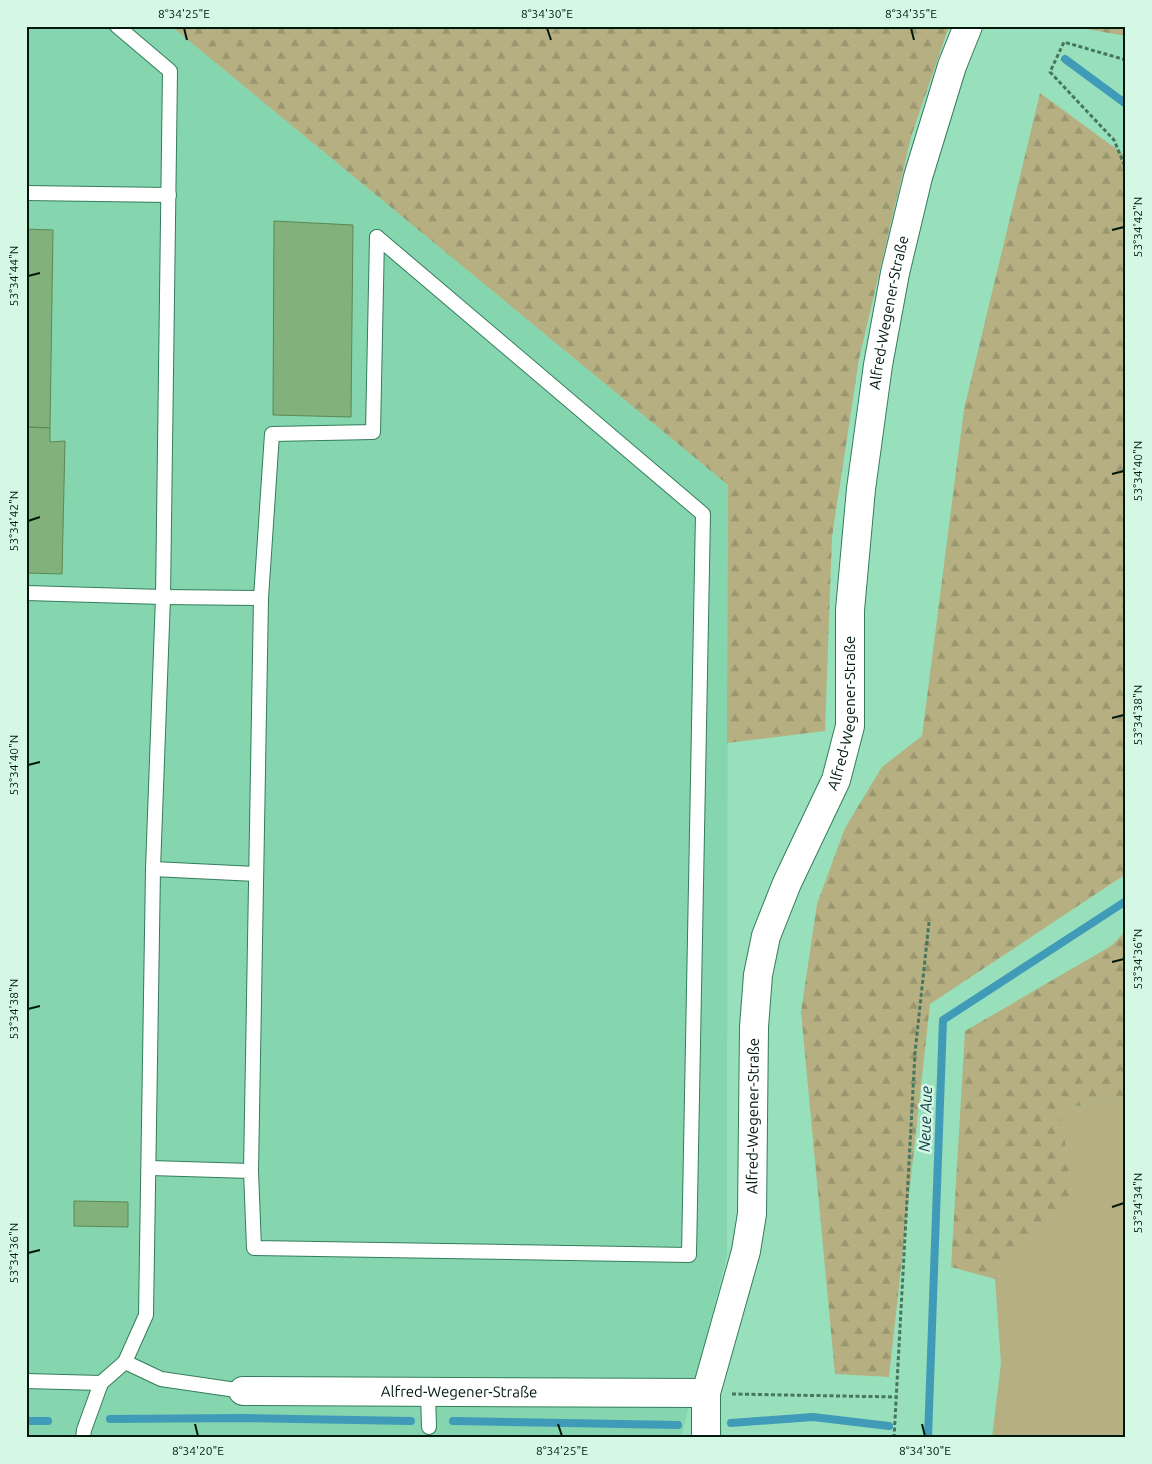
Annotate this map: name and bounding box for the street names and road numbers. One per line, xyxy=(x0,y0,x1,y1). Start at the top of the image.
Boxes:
street label: Alfred-Wegener-Straße xyxy=(866,234,912,391)
street label: Alfred-Wegener-Straße xyxy=(823,636,858,793)
street label: Alfred-Wegener-Straße xyxy=(743,1038,762,1194)
street label: Alfred-Wegener-Straße xyxy=(381,1383,537,1400)

